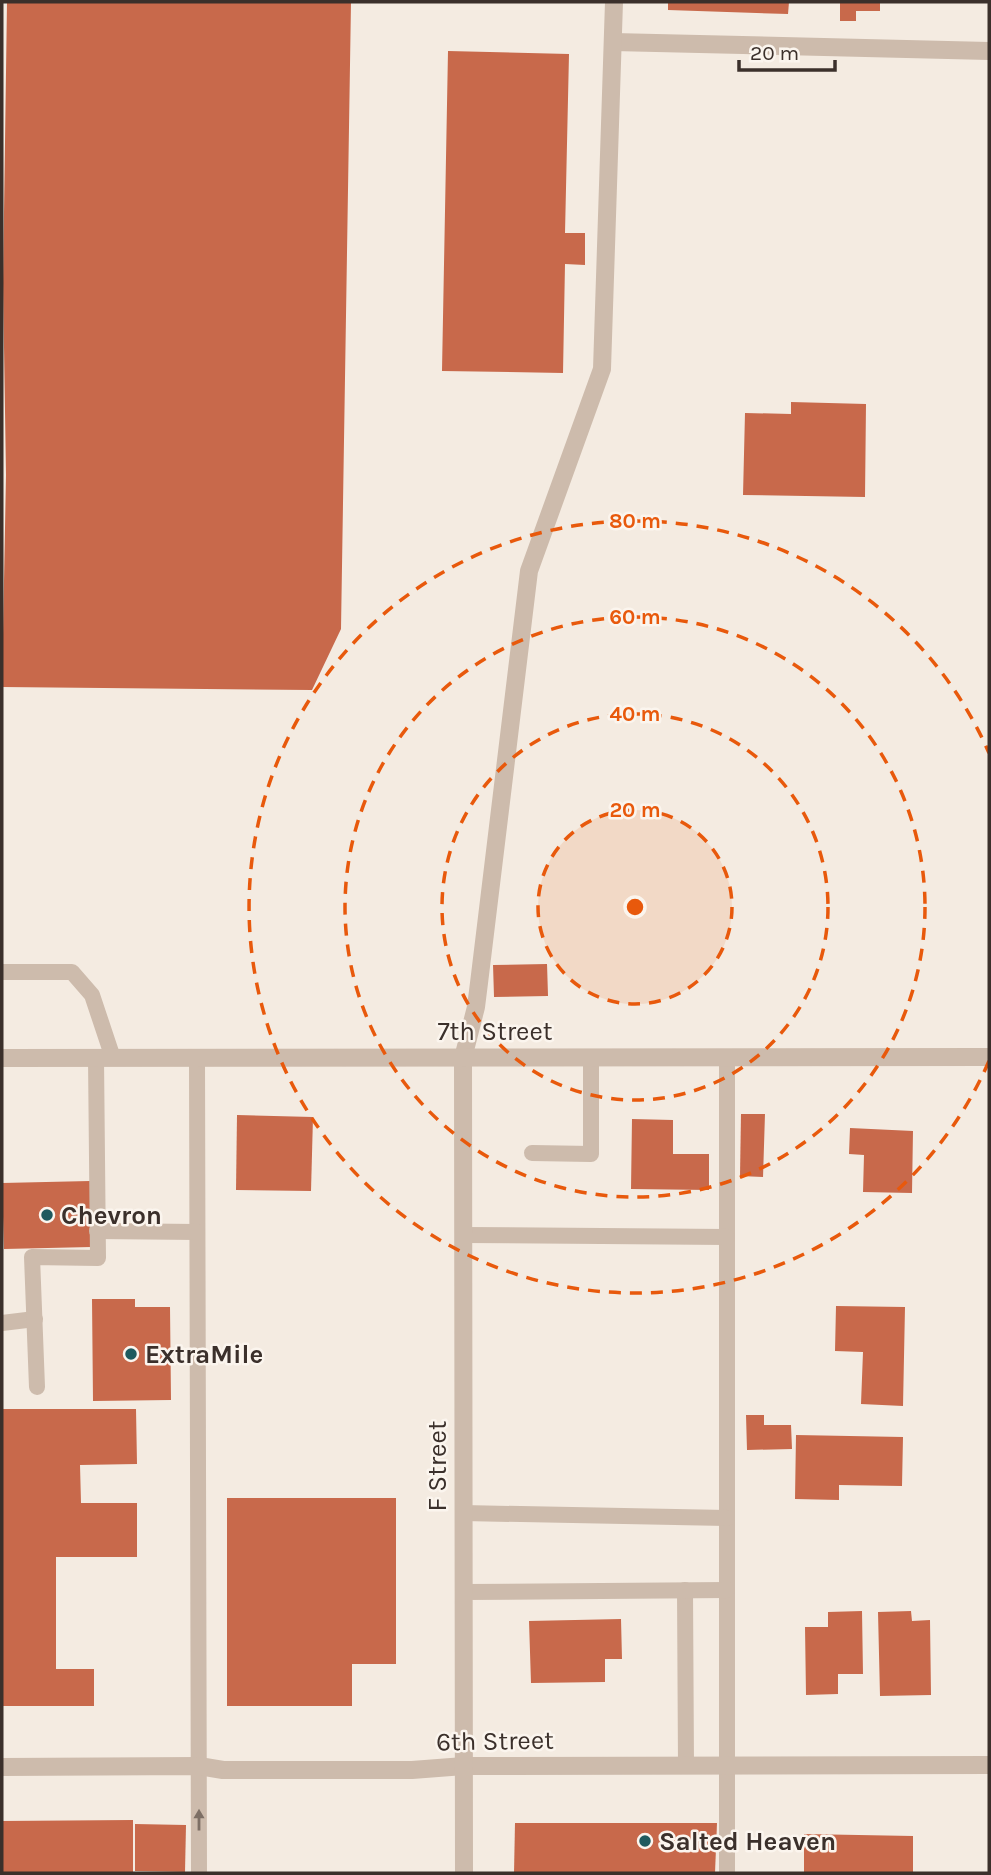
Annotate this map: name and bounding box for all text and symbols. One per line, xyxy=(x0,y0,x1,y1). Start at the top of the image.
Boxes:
scale bar xyxy=(739,28,835,72)
text: 20 m xyxy=(750,41,799,65)
text: 80 m xyxy=(609,509,661,533)
text: 60 m xyxy=(609,605,661,629)
text: 40 m xyxy=(609,702,661,726)
text: 20 m xyxy=(609,798,661,822)
centre of rings xyxy=(623,895,647,919)
street label: 7th Street xyxy=(437,1016,553,1047)
place label: Chevron xyxy=(61,1200,162,1231)
marker: Chevron xyxy=(39,1207,55,1223)
place label: ExtraMile xyxy=(145,1339,263,1370)
marker: ExtraMile xyxy=(123,1346,139,1362)
street label: F Street xyxy=(422,1420,453,1512)
street label: 6th Street xyxy=(436,1724,554,1758)
one-way arrow xyxy=(193,1809,205,1831)
place label: Salted Heaven xyxy=(659,1826,836,1857)
marker: Salted Heaven xyxy=(637,1833,653,1849)

